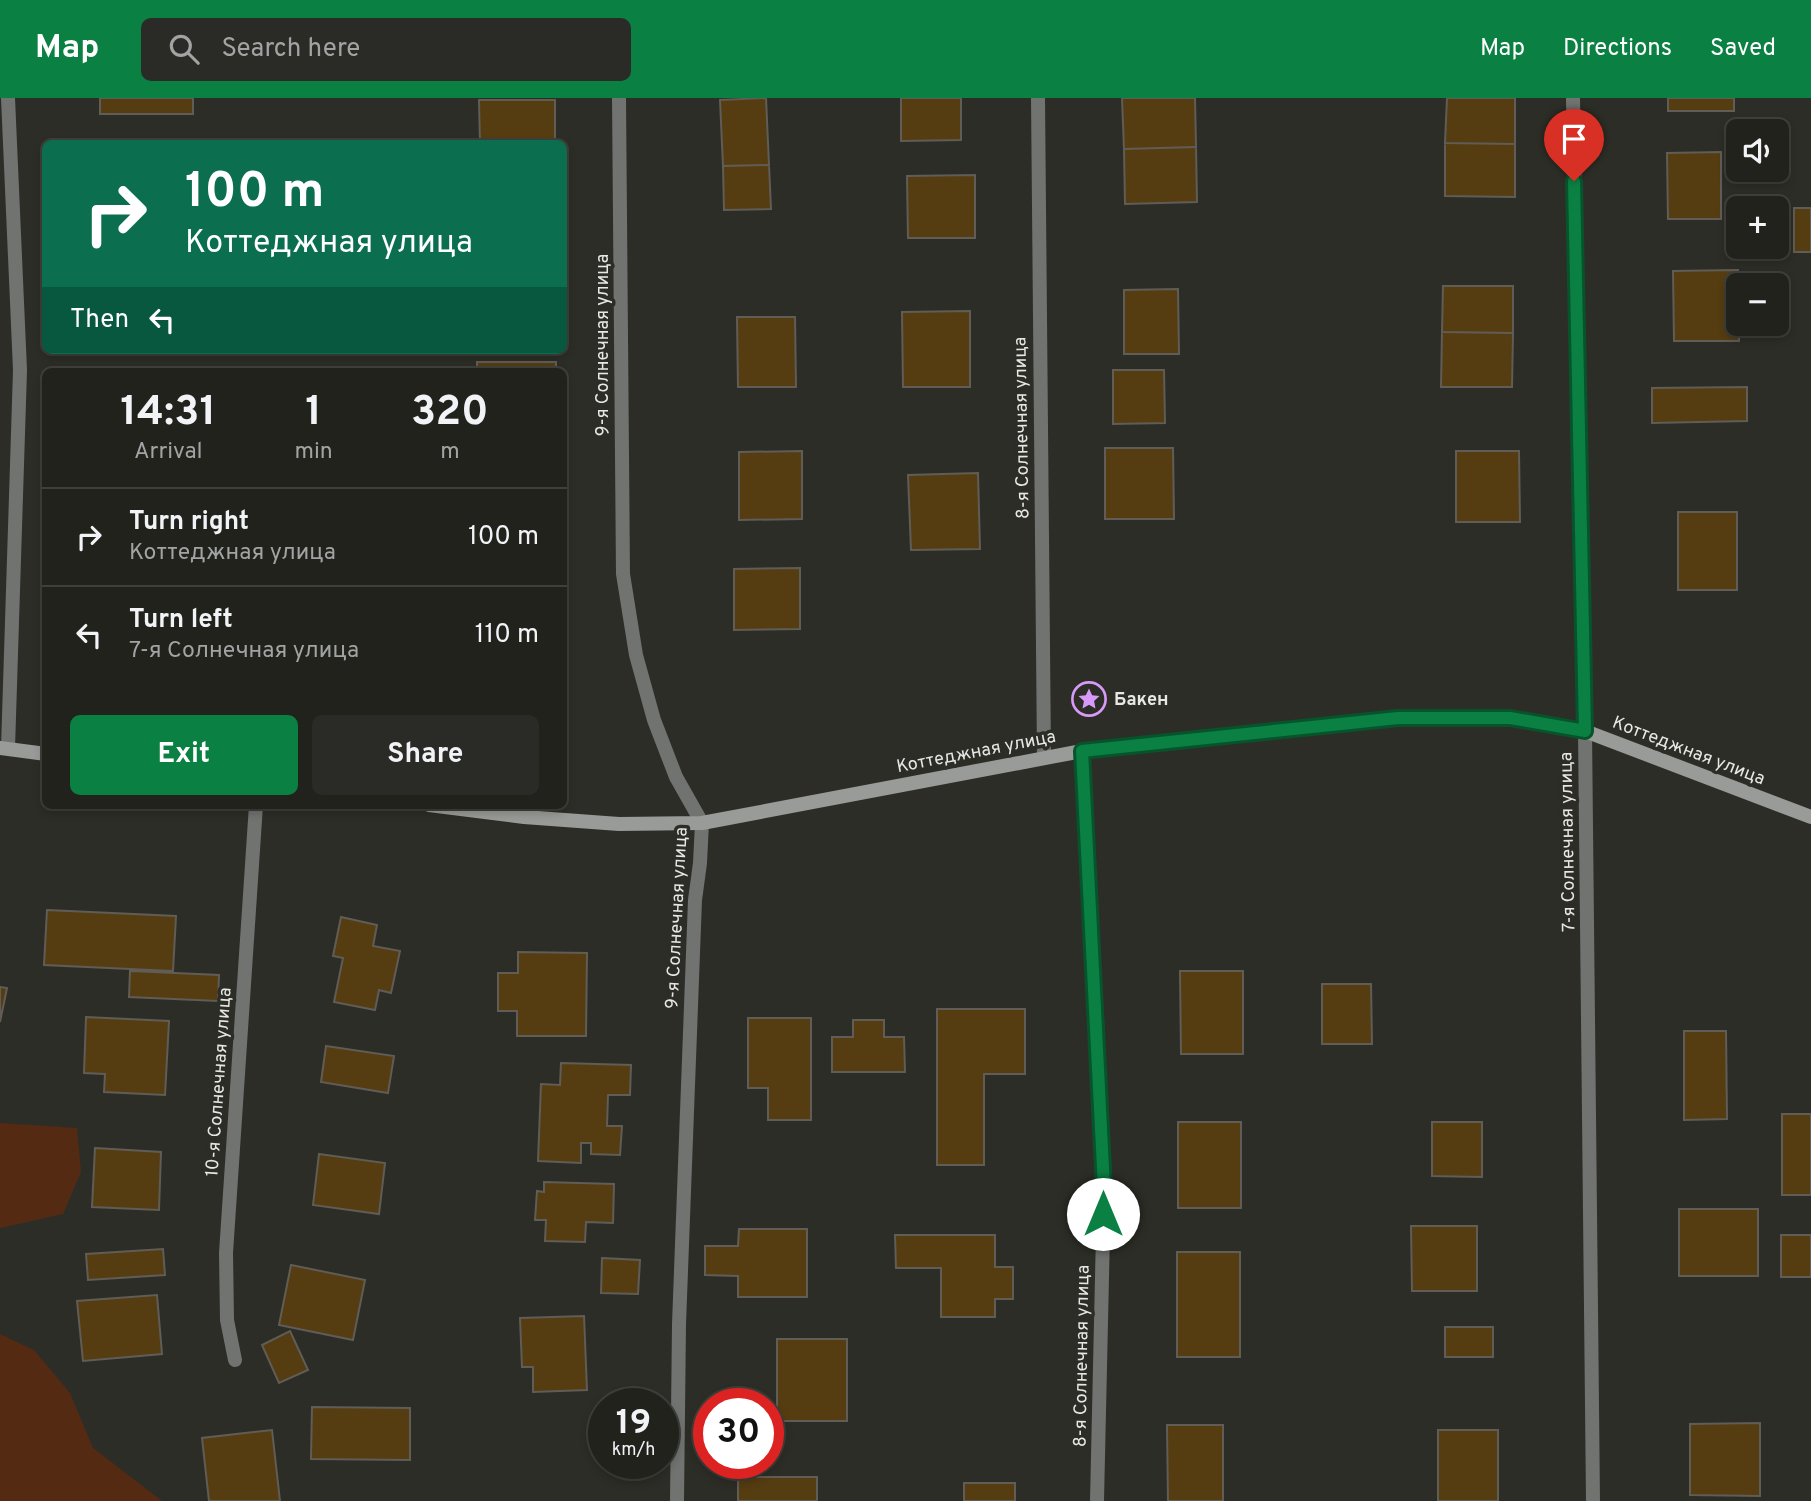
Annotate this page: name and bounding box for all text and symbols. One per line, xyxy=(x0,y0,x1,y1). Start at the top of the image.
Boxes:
search box xyxy=(141,18,631,81)
text: Map xyxy=(35,28,99,70)
icon: search xyxy=(165,30,203,68)
text: Search here xyxy=(221,33,360,66)
text: Map xyxy=(1480,34,1525,64)
text: Directions xyxy=(1563,34,1672,64)
text: Saved xyxy=(1710,34,1776,64)
pin xyxy=(1544,109,1604,181)
map controls xyxy=(1726,119,1789,336)
button: sound xyxy=(1726,119,1789,182)
icon: arrive xyxy=(1555,120,1593,158)
text: 100 m xyxy=(185,163,324,225)
icon: right xyxy=(70,168,161,259)
button: + xyxy=(1726,196,1789,259)
text: Коттеджная улица xyxy=(185,224,473,264)
street label: 9-я Солнечная улица xyxy=(592,254,615,436)
button: − xyxy=(1726,273,1789,336)
icon: left xyxy=(143,301,181,339)
text: Then xyxy=(70,304,129,337)
street label: 8-я Солнечная улица xyxy=(1009,337,1036,519)
text: 14:31 xyxy=(120,387,216,440)
text: 1 xyxy=(305,387,322,440)
text: 320 xyxy=(411,387,489,440)
text: Arrival xyxy=(134,438,203,467)
text: min xyxy=(295,438,333,467)
text: m xyxy=(440,438,460,467)
text: Turn right xyxy=(129,506,249,539)
icon: right xyxy=(70,518,108,556)
text: 100 m xyxy=(468,521,539,554)
text: Коттеджная улица xyxy=(129,539,336,568)
text: Turn left xyxy=(129,604,233,637)
icon: left xyxy=(70,616,108,654)
text: 110 m xyxy=(475,619,539,652)
text: 7-я Солнечная улица xyxy=(129,637,359,666)
place icon: Бакен xyxy=(1070,680,1108,718)
place label: Бакен xyxy=(1114,689,1168,712)
street label: Коттеджная улица xyxy=(1609,712,1768,791)
button: Exit xyxy=(70,715,298,795)
button: Share xyxy=(312,715,539,795)
street label: Коттеджная улица xyxy=(895,726,1058,779)
street label: 7-я Солнечная улица xyxy=(1555,752,1582,932)
street label: 9-я Солнечная улица xyxy=(661,826,694,1010)
street label: 10-я Солнечная улица xyxy=(201,987,238,1178)
position arrow xyxy=(1066,1177,1140,1251)
street label: 8-я Солнечная улица xyxy=(1069,1265,1096,1447)
speed limit sign: 30 xyxy=(693,1388,784,1479)
text: 19 xyxy=(616,1402,651,1446)
text: km/h xyxy=(612,1439,655,1462)

